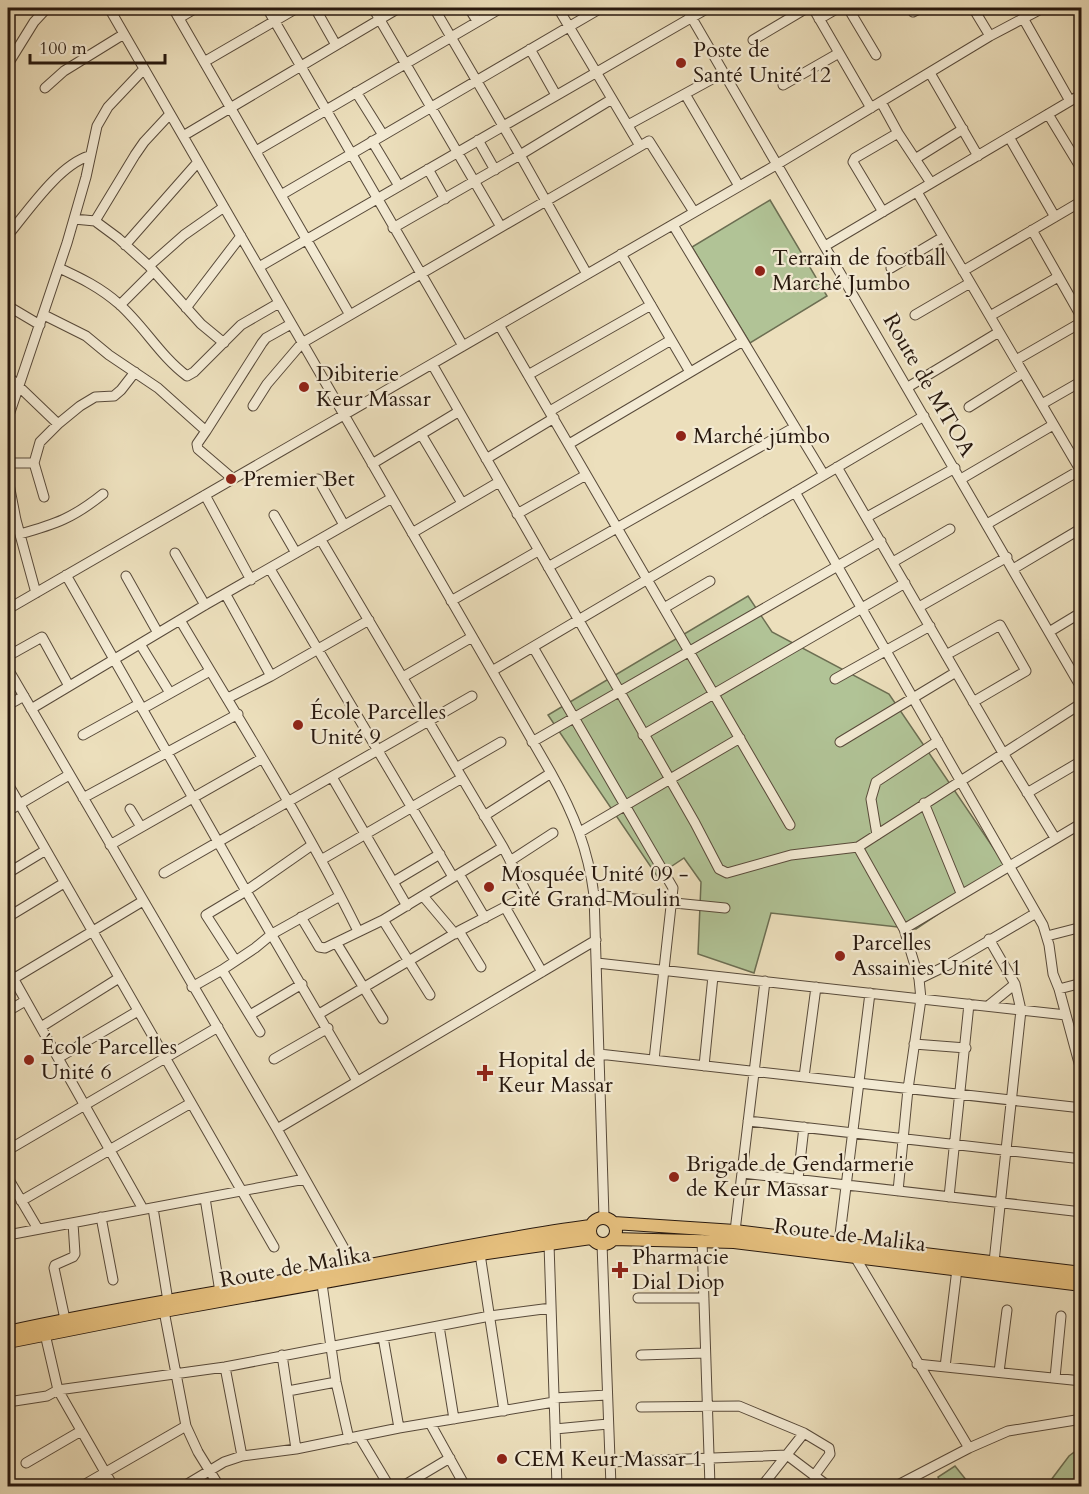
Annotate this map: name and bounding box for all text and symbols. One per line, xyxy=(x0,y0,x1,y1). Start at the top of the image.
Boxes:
scale bar xyxy=(30,27,165,65)
place label: Poste de Santé Unité 12 xyxy=(693,35,831,90)
text: 100 m xyxy=(39,36,87,61)
marker: Poste de Santé Unité 12 xyxy=(674,56,688,70)
place label: Terrain de football Marché Jumbo xyxy=(772,243,946,298)
marker: Terrain de football Marché Jumbo xyxy=(753,264,767,278)
street label: Route de MTOA xyxy=(876,308,982,463)
place label: Dibiterie Keur Massar xyxy=(316,359,432,414)
marker: Dibiterie Keur Massar xyxy=(297,380,311,394)
place label: Marché jumbo xyxy=(693,421,830,451)
marker: Marché jumbo xyxy=(674,429,688,443)
place label: Premier Bet xyxy=(243,464,355,494)
marker: Premier Bet xyxy=(224,472,238,486)
place label: École Parcelles Unité 9 xyxy=(310,697,446,752)
marker: École Parcelles Unité 9 xyxy=(291,718,305,732)
place label: Mosquée Unité 09 - Cité Grand Moulin xyxy=(501,859,688,914)
marker: Mosquée Unité 09 - Cité Grand Moulin xyxy=(482,880,496,894)
place label: Parcelles Assainies Unité 11 xyxy=(852,928,1022,983)
marker: Parcelles Assainies Unité 11 xyxy=(833,949,847,963)
place label: École Parcelles Unité 6 xyxy=(41,1032,177,1087)
place label: Hopital de Keur Massar xyxy=(498,1045,614,1100)
marker: École Parcelles Unité 6 xyxy=(22,1053,36,1067)
marker: Hopital de Keur Massar xyxy=(476,1064,494,1082)
place label: Brigade de Gendarmerie de Keur Massar xyxy=(686,1149,914,1204)
marker: Brigade de Gendarmerie de Keur Massar xyxy=(667,1170,681,1184)
street label: Route de Malika xyxy=(772,1211,928,1259)
street label: Route de Malika xyxy=(217,1239,373,1295)
place label: Pharmacie Dial Diop xyxy=(632,1242,729,1297)
marker: Pharmacie Dial Diop xyxy=(613,1263,627,1277)
place label: CEM Keur Massar 1 xyxy=(514,1444,703,1474)
marker: CEM Keur Massar 1 xyxy=(495,1452,509,1466)

